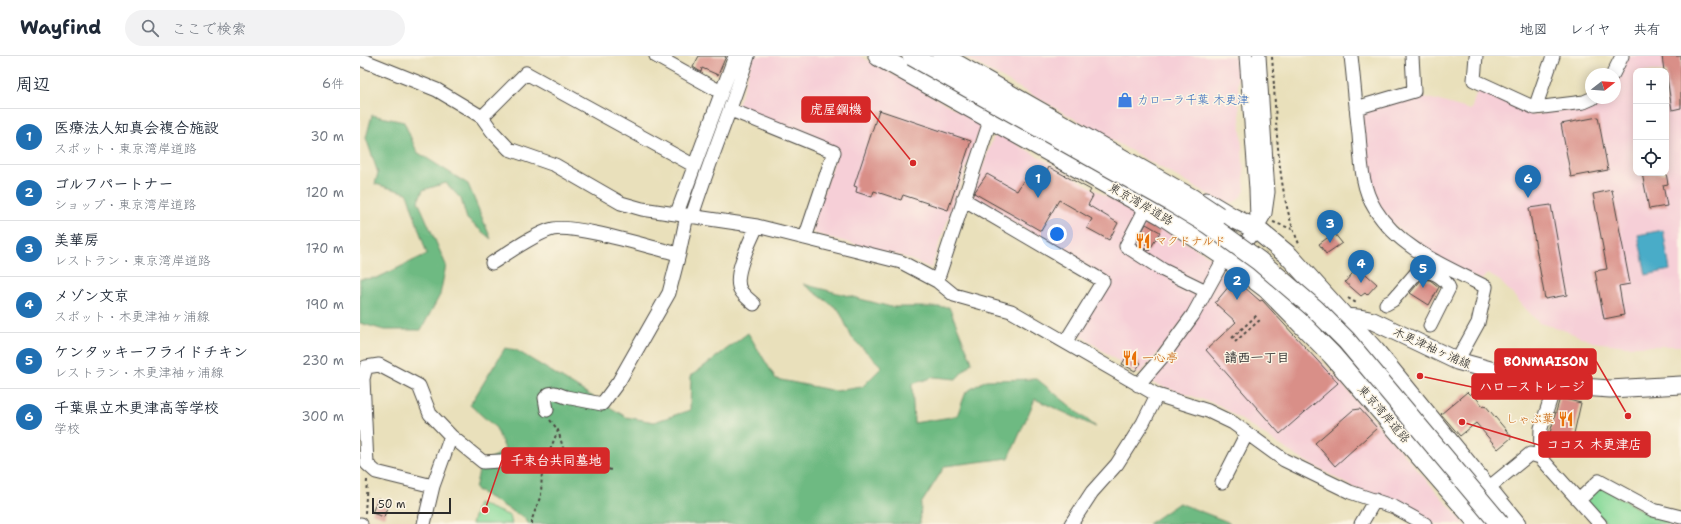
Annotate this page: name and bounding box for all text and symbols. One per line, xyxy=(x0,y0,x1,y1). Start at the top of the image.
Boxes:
search box xyxy=(125,10,405,46)
text: Wayfind xyxy=(20,15,101,40)
icon: search xyxy=(139,17,161,39)
text: ここで検索 xyxy=(171,19,246,39)
text: 地図 xyxy=(1520,20,1548,38)
text: レイヤ xyxy=(1570,20,1611,38)
text: 共有 xyxy=(1633,20,1661,38)
north arrow xyxy=(1585,68,1621,104)
map controls xyxy=(1633,68,1669,176)
button: + xyxy=(1633,68,1669,104)
text: 周辺 xyxy=(16,73,50,95)
text: 6件 xyxy=(322,75,344,92)
shop icon: カローラ千葉 木更津 xyxy=(1116,91,1134,109)
place label: カローラ千葉 木更津 xyxy=(1137,92,1249,108)
callout: 虎屋鋼機 xyxy=(802,97,870,122)
text: 虎屋鋼機 xyxy=(810,101,862,118)
button: − xyxy=(1633,104,1669,140)
text: 医療法人知真会複合施設 xyxy=(54,118,219,138)
text: 1 xyxy=(26,128,32,145)
text: 30 m xyxy=(310,128,344,145)
text: スポット · 東京湾岸道路 xyxy=(54,140,197,157)
button: locate xyxy=(1633,140,1669,176)
pin: 1 xyxy=(1025,165,1051,198)
pin: 6 xyxy=(1515,165,1541,198)
text: ゴルフパートナー xyxy=(54,174,173,194)
street label: 東京湾岸道路 xyxy=(1106,179,1176,229)
text: 2 xyxy=(24,184,34,201)
text: 120 m xyxy=(306,184,344,201)
text: ショップ · 東京湾岸道路 xyxy=(54,196,196,213)
pin: 3 xyxy=(1317,210,1343,243)
your location xyxy=(1047,224,1067,244)
text: 美華房 xyxy=(54,230,99,250)
restaurant icon: マクドナルド xyxy=(1134,232,1152,250)
place label: マクドナルド xyxy=(1155,233,1226,249)
text: 3 xyxy=(24,240,34,257)
text: 170 m xyxy=(306,240,344,257)
pin: 4 xyxy=(1348,250,1374,283)
text: レストラン · 東京湾岸道路 xyxy=(54,252,211,269)
pin: 5 xyxy=(1410,255,1436,288)
pin: 2 xyxy=(1224,267,1250,300)
text: メゾン文京 xyxy=(54,286,129,306)
text: 4 xyxy=(24,296,34,313)
text: 190 m xyxy=(305,296,344,313)
text: スポット · 木更津袖ヶ浦線 xyxy=(54,308,210,325)
street label: 木更津袖ヶ浦線 xyxy=(1390,324,1474,372)
text: ケンタッキーフライドチキン xyxy=(54,342,248,362)
restaurant icon: 一心亭 xyxy=(1121,349,1139,367)
district label: 請西一丁目 xyxy=(1224,349,1290,366)
callout: BONMAISON xyxy=(1495,349,1596,374)
place label: 一心亭 xyxy=(1142,350,1178,366)
text: 5 xyxy=(25,352,33,369)
text: 230 m xyxy=(302,352,344,369)
text: BONMAISON xyxy=(1503,353,1589,370)
text: レストラン · 木更津袖ヶ浦線 xyxy=(54,364,224,381)
callout: ハローストレージ xyxy=(1472,374,1592,399)
text: ハローストレージ xyxy=(1479,378,1585,395)
street label: 東京湾岸道路 xyxy=(1354,382,1414,446)
text: 千葉県立木更津高等学校 xyxy=(54,398,219,418)
text: 6 xyxy=(24,408,34,425)
text: 300 m xyxy=(301,408,344,425)
restaurant icon: しゃぶ葉 xyxy=(1557,410,1575,428)
place label: しゃぶ葉 xyxy=(1506,411,1554,427)
text: 学校 xyxy=(54,420,80,437)
callout: ココス 木更津店 xyxy=(1539,432,1650,457)
text: ココス 木更津店 xyxy=(1546,436,1642,453)
callout: 千束台共同墓地 xyxy=(502,448,609,473)
text: 千束台共同墓地 xyxy=(510,452,602,469)
scale bar xyxy=(372,496,451,515)
text: 50 m xyxy=(378,497,406,512)

